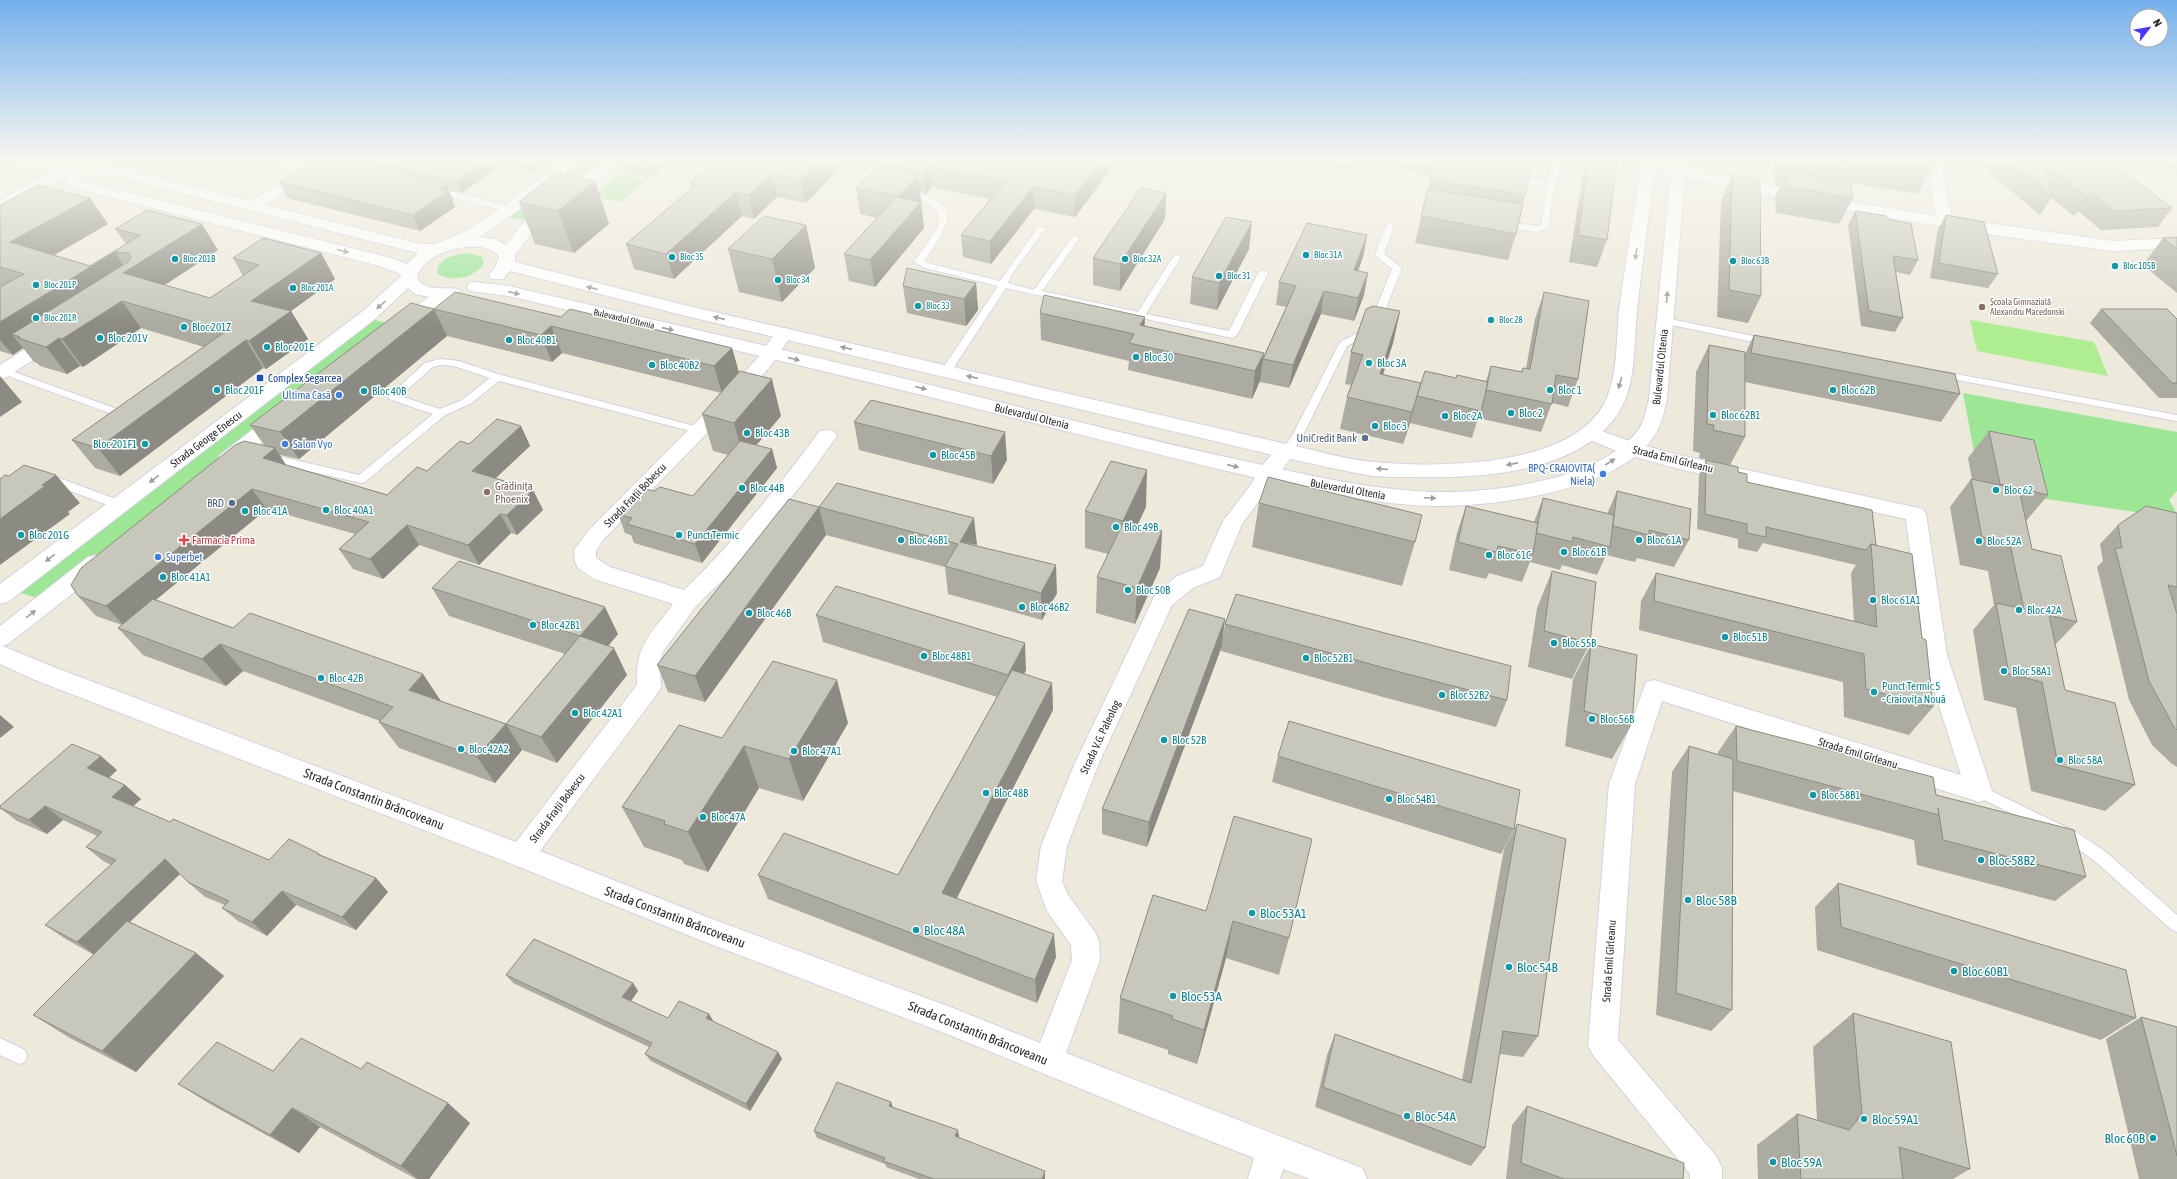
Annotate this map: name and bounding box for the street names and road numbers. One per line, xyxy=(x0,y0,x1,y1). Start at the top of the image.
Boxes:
street label: Bulevardul Oltenia xyxy=(592,307,656,331)
street label: Bulevardul Oltenia xyxy=(1650,328,1670,406)
street label: Bulevardul Oltenia xyxy=(994,401,1070,431)
street label: Strada George Enescu xyxy=(168,408,244,470)
street label: Strada Emil Gîrleanu xyxy=(1632,443,1714,475)
street label: Strada Frații Bobescu xyxy=(602,461,668,529)
street label: Bulevardul Oltenia xyxy=(1309,476,1387,502)
street label: Strada V.G. Paleolog xyxy=(1078,698,1122,776)
street label: Strada Emil Gîrleanu xyxy=(1817,735,1899,771)
street label: Strada Constantin Brâncoveanu xyxy=(302,765,446,833)
street label: Strada Frații Bobescu xyxy=(527,771,587,845)
street label: Strada Constantin Brâncoveanu xyxy=(603,883,747,951)
street label: Strada Emil Gîrleanu xyxy=(1600,919,1618,1003)
street label: Strada Constantin Brâncoveanu xyxy=(906,998,1050,1068)

